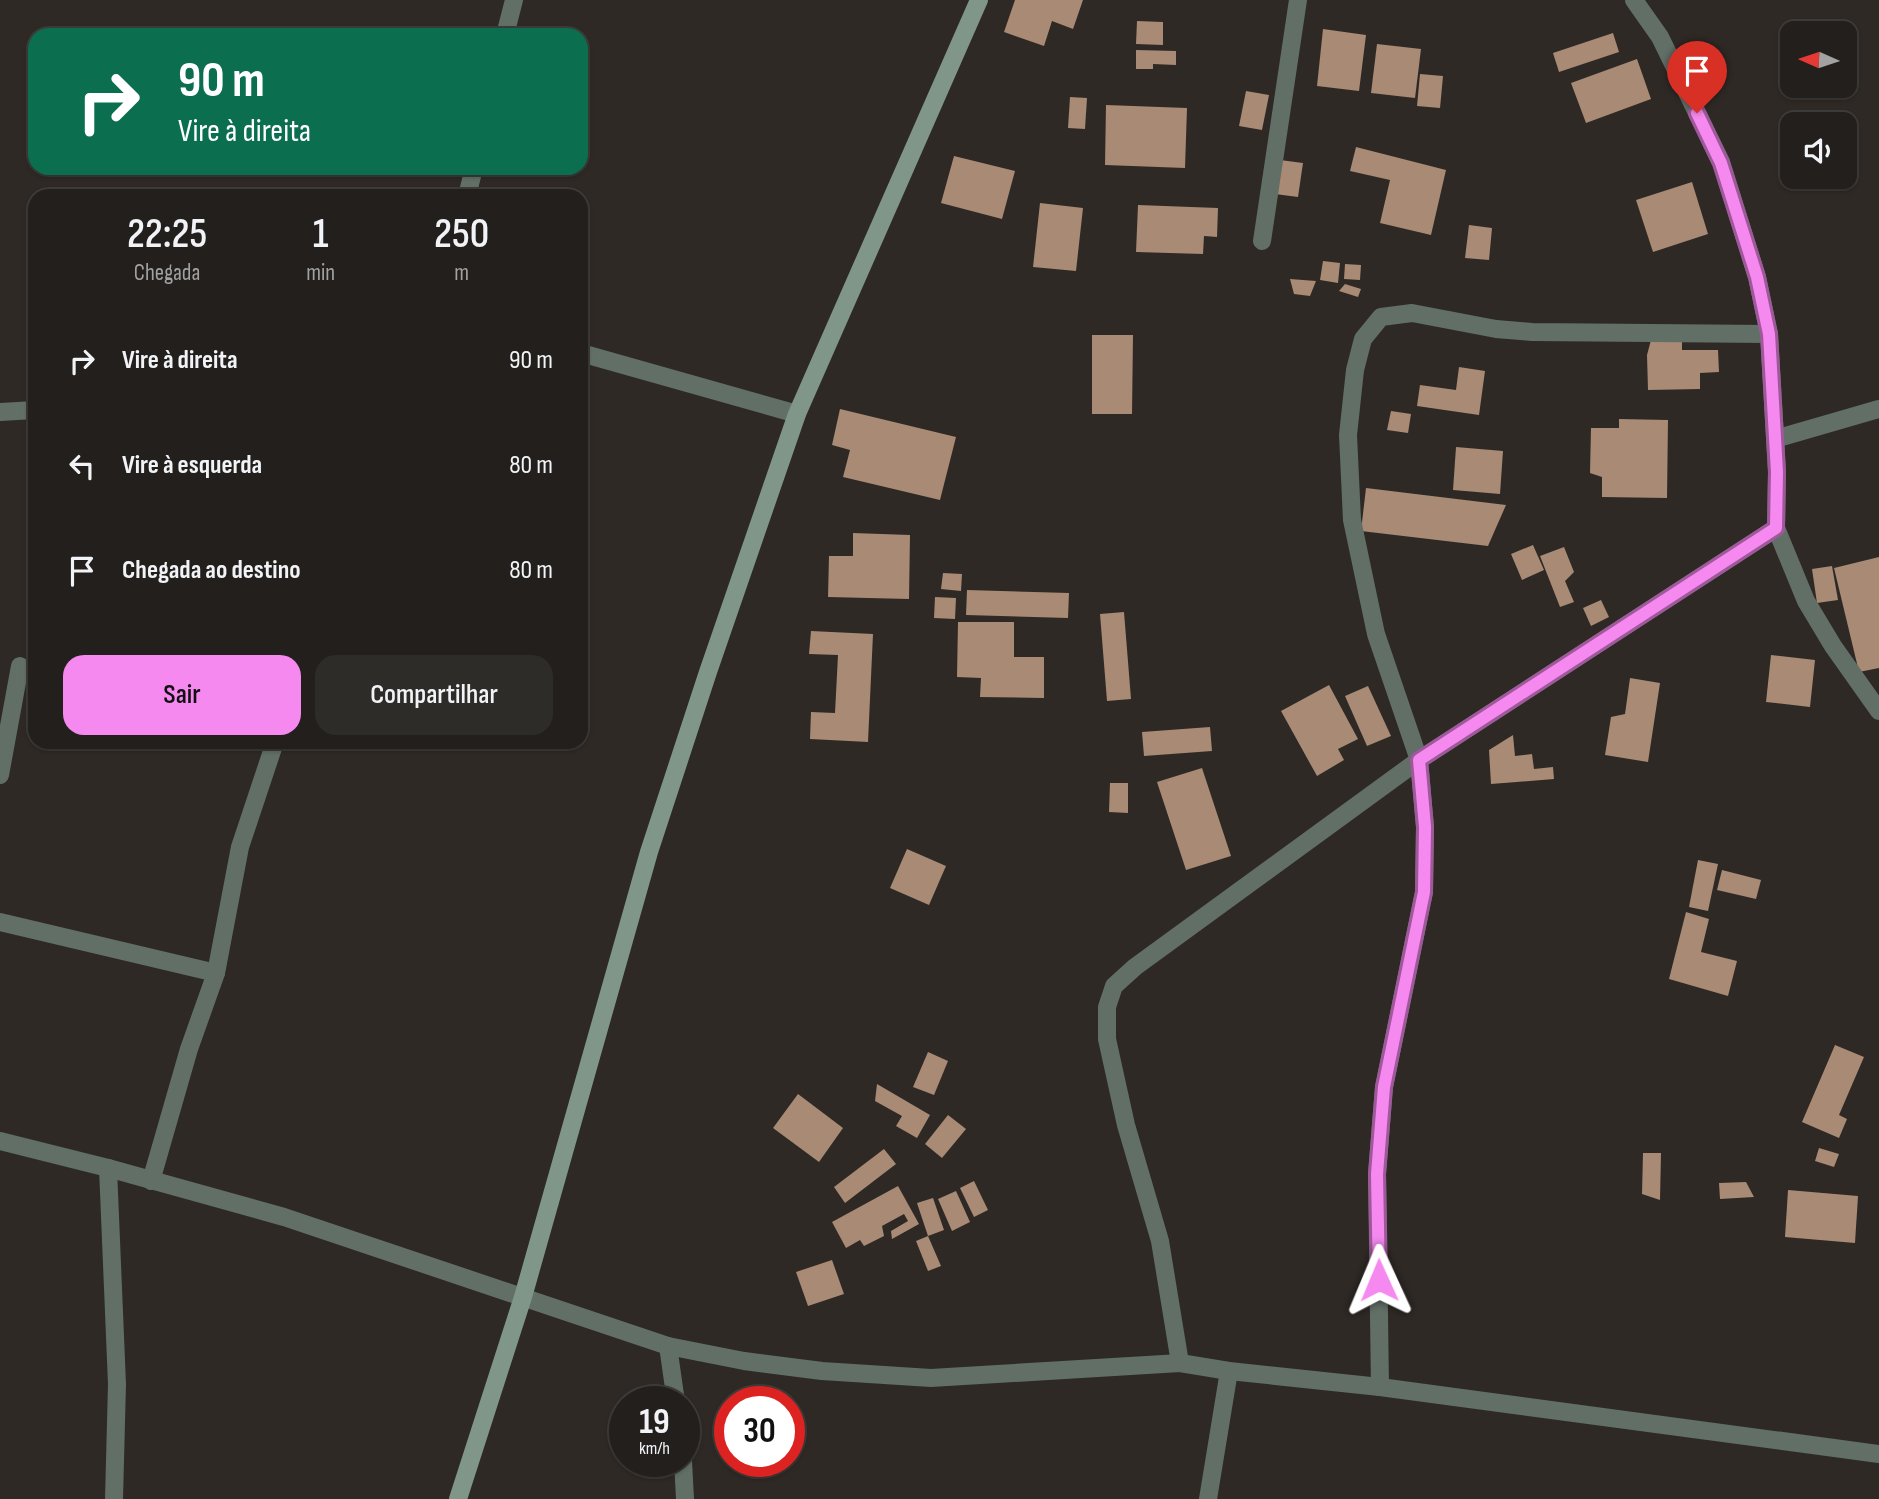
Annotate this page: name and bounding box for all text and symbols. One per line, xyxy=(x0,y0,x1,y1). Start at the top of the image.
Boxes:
north arrow xyxy=(1780,21,1857,98)
map controls xyxy=(1780,21,1857,189)
pin xyxy=(1667,41,1727,113)
text: 90 m xyxy=(178,52,265,111)
icon: arrive xyxy=(1678,52,1716,90)
icon: right xyxy=(63,56,154,147)
text: Vire à direita xyxy=(178,112,311,151)
button: sound xyxy=(1780,112,1857,189)
text: 22:25 xyxy=(127,209,207,260)
text: 1 xyxy=(313,209,328,260)
text: 250 xyxy=(434,209,489,260)
text: Chegada xyxy=(134,259,200,287)
text: min xyxy=(306,259,335,287)
text: m xyxy=(454,259,469,287)
icon: right xyxy=(63,342,101,380)
text: Vire à direita xyxy=(122,345,238,376)
text: 90 m xyxy=(509,345,553,376)
icon: left xyxy=(63,447,101,485)
text: Vire à esquerda xyxy=(122,450,262,481)
text: 80 m xyxy=(509,450,553,481)
icon: arrive xyxy=(63,552,101,590)
text: Chegada ao destino xyxy=(122,555,301,586)
text: 80 m xyxy=(509,555,553,586)
button: Sair xyxy=(63,655,301,735)
button: Compartilhar xyxy=(315,655,553,735)
position arrow xyxy=(1342,1243,1416,1317)
speed limit sign: 30 xyxy=(714,1386,805,1477)
text: 19 xyxy=(639,1401,670,1444)
text: km/h xyxy=(639,1438,670,1459)

